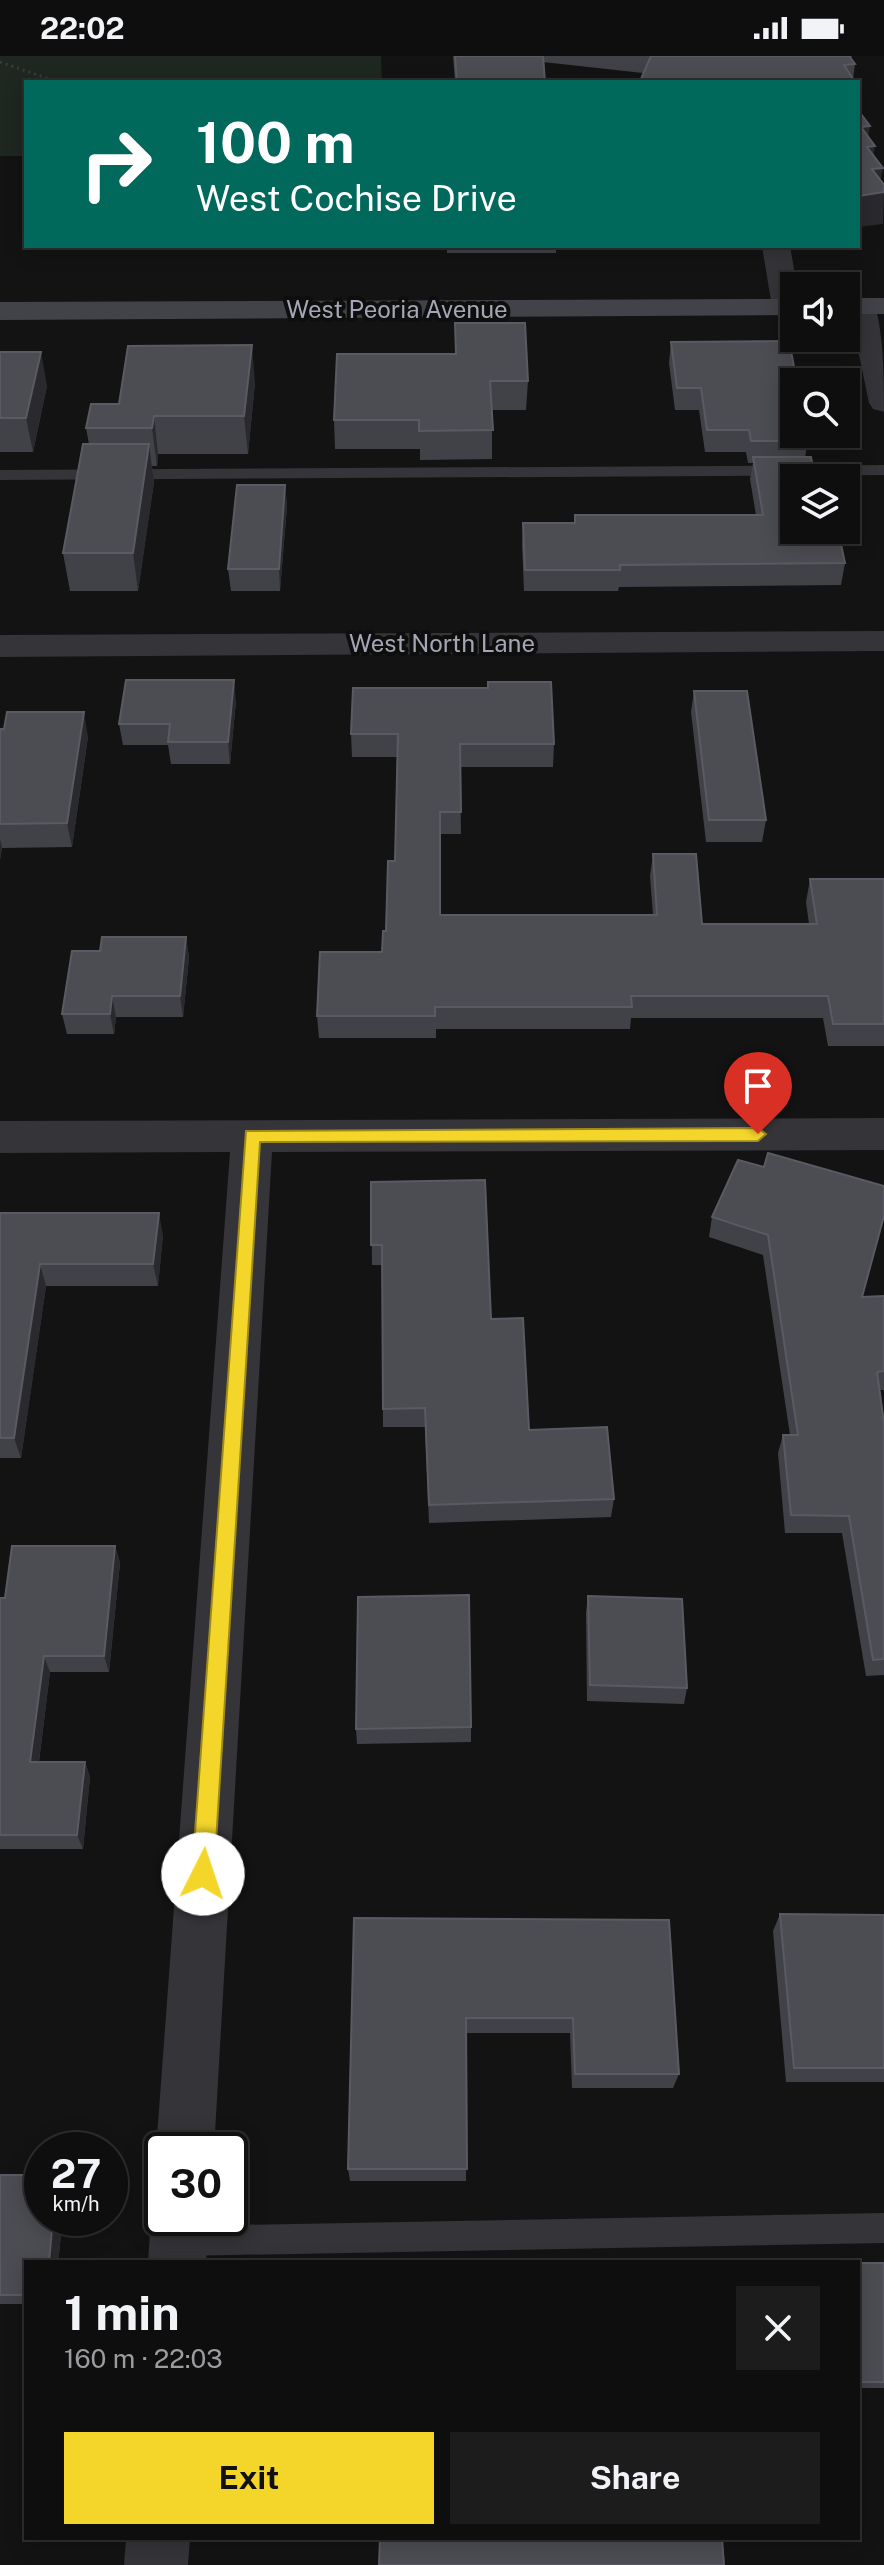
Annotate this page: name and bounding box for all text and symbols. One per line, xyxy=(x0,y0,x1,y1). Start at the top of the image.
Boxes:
text: 22:02 xyxy=(40,10,125,46)
text: 100 m xyxy=(196,110,355,176)
icon: right xyxy=(64,112,168,216)
text: West Cochise Drive xyxy=(196,177,517,219)
map controls xyxy=(780,272,860,544)
button: sound xyxy=(780,272,860,352)
street label: West Peoria Avenue xyxy=(286,295,508,323)
button: search xyxy=(780,368,860,448)
button: layers xyxy=(780,464,860,544)
street label: West North Lane xyxy=(349,629,535,657)
pin xyxy=(724,1052,792,1134)
icon: arrive xyxy=(736,1064,780,1108)
position arrow xyxy=(161,1832,245,1916)
speed limit sign: 30 xyxy=(144,2132,248,2236)
text: 27 xyxy=(51,2150,101,2197)
text: km/h xyxy=(52,2192,100,2216)
text: 1 min xyxy=(64,2284,180,2341)
button: close xyxy=(736,2286,820,2370)
text: 160 m · 22:03 xyxy=(64,2343,223,2374)
button: Exit xyxy=(64,2432,434,2524)
button: Share xyxy=(450,2432,820,2524)

